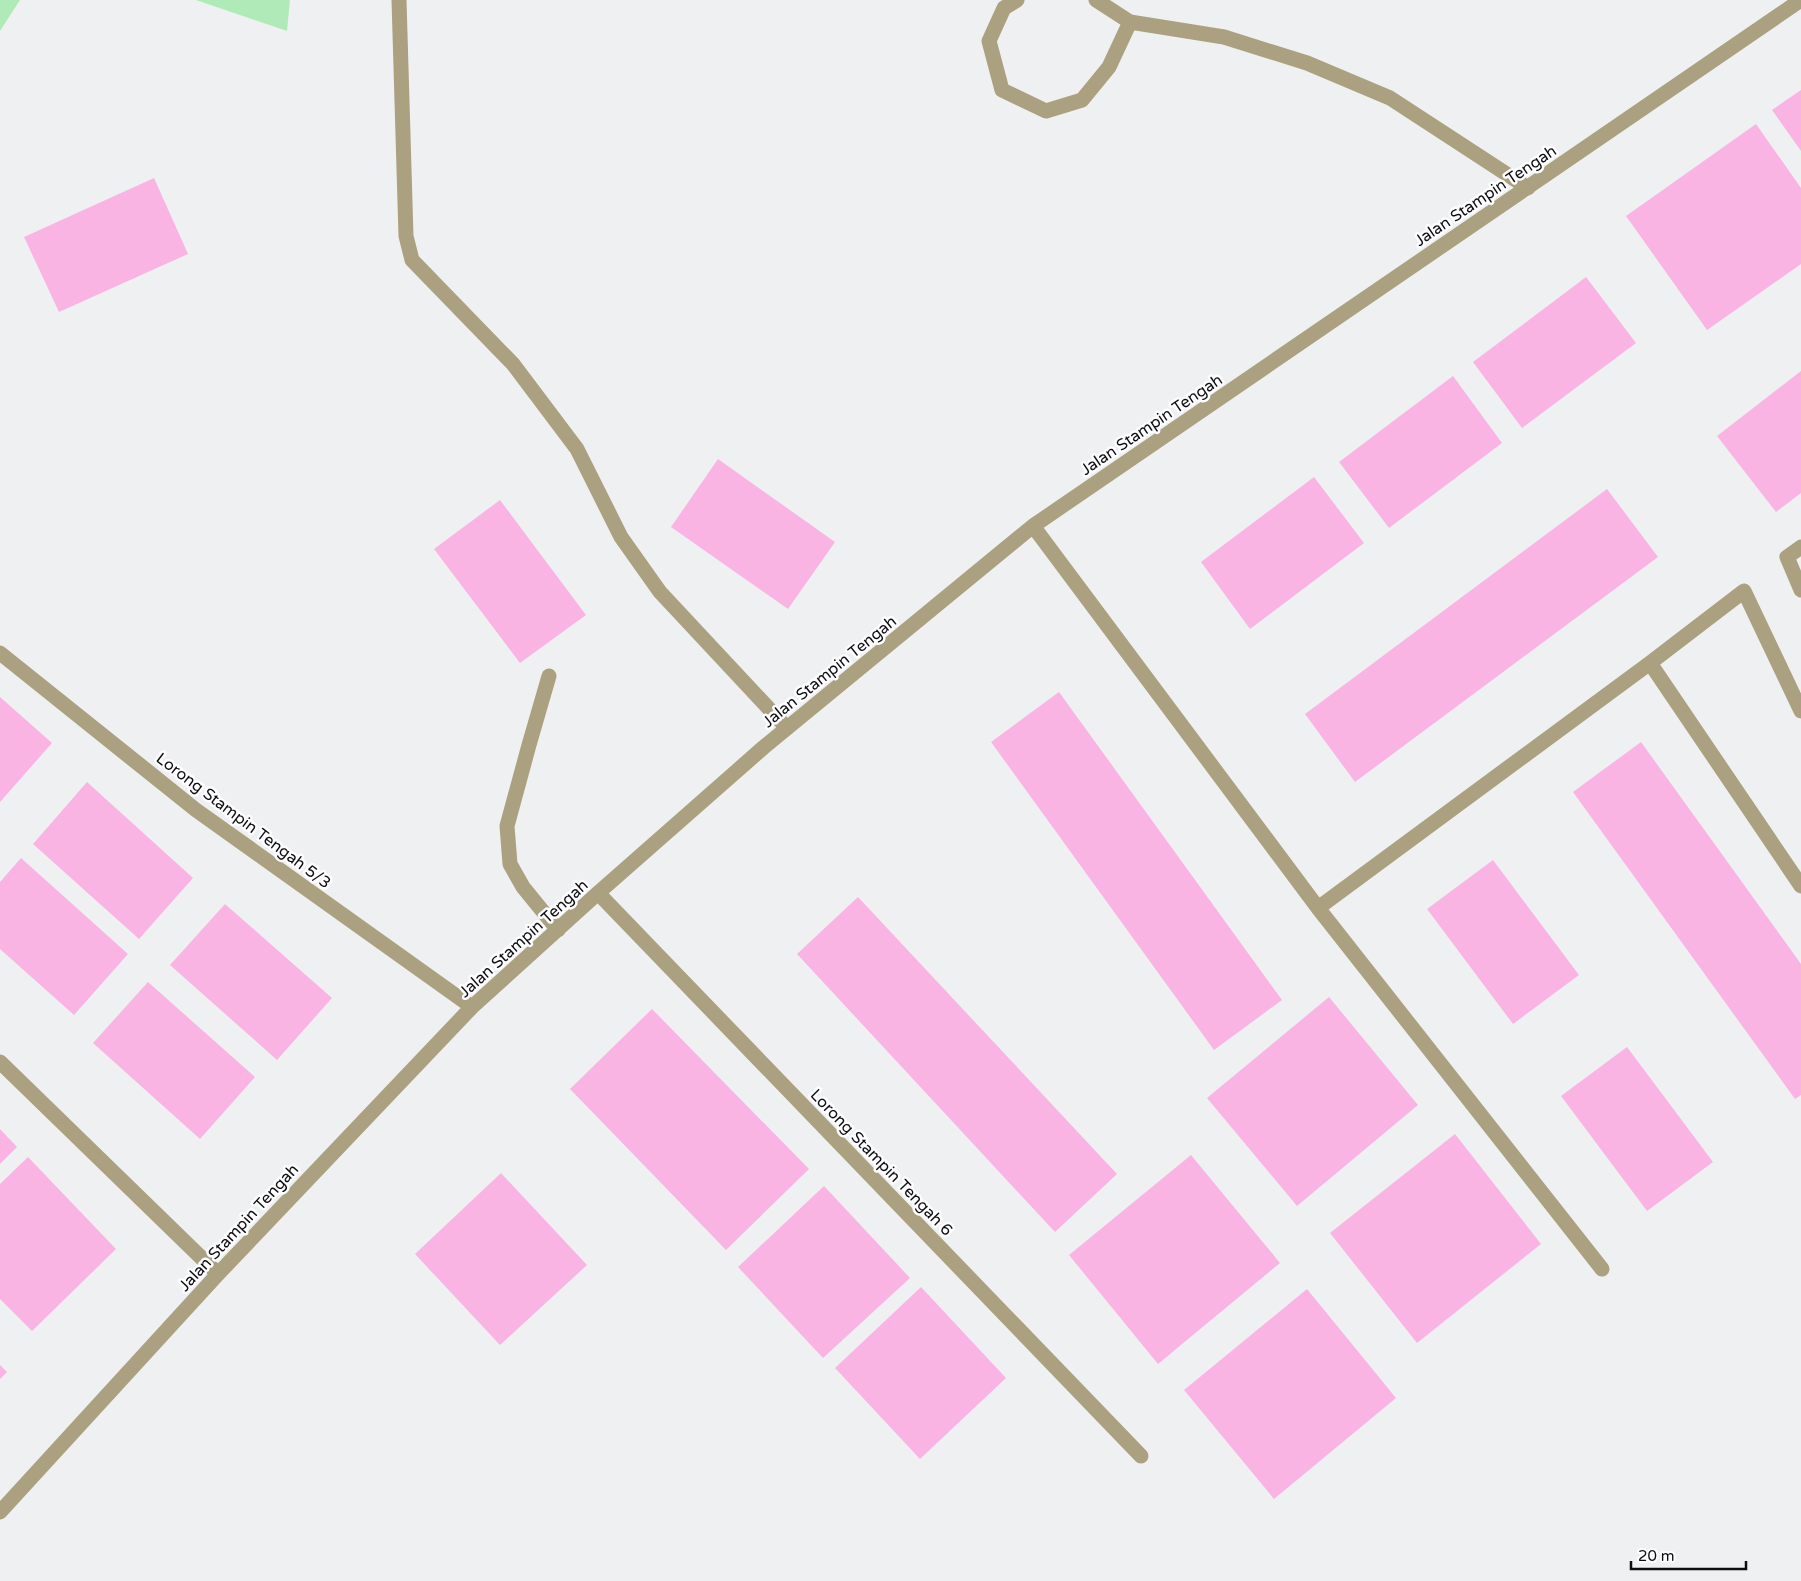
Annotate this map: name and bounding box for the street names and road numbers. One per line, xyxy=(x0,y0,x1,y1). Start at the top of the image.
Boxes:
street label: Jalan Stampin Tengah xyxy=(1411,141,1560,251)
street label: Jalan Stampin Tengah xyxy=(1077,370,1226,480)
street label: Jalan Stampin Tengah xyxy=(758,611,901,732)
street label: Lorong Stampin Tengah 5/3 xyxy=(152,749,335,893)
street label: Jalan Stampin Tengah xyxy=(455,875,592,1002)
street label: Lorong Stampin Tengah 6 xyxy=(806,1085,957,1240)
street label: Jalan Stampin Tengah xyxy=(174,1160,303,1296)

